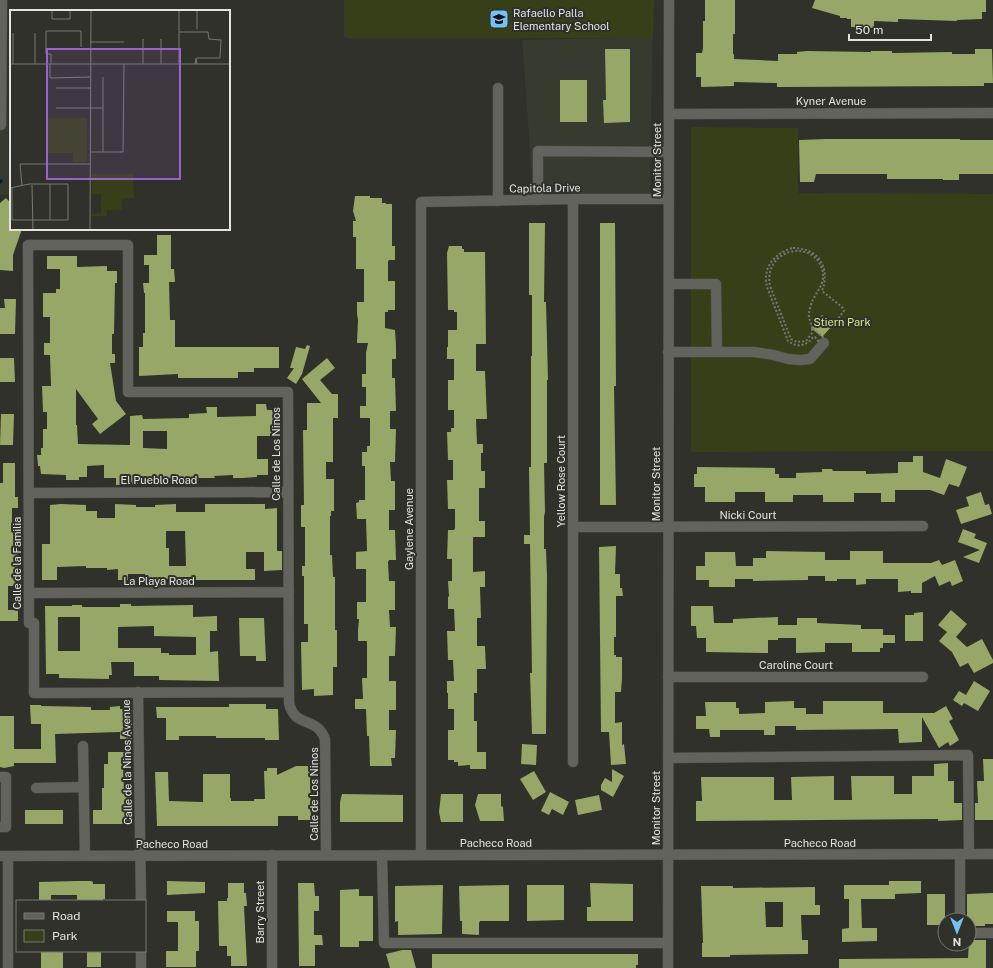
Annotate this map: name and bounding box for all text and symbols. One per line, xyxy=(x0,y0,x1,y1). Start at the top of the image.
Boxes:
place label: Rafaello Palla Elementary School xyxy=(513,7,610,32)
school or university icon: Rafaello Palla Elementary School xyxy=(488,8,510,30)
inset map xyxy=(10,10,230,230)
scale bar xyxy=(849,16,931,42)
text: 50 m xyxy=(855,23,883,37)
street label: Kyner Avenue xyxy=(796,95,866,107)
street label: Monitor Street xyxy=(651,123,663,197)
street label: Capitola Drive xyxy=(509,181,581,195)
park label: Stiern Park xyxy=(813,316,871,328)
street label: Calle de Los Ninos xyxy=(270,407,282,501)
street label: Yellow Rose Court xyxy=(555,435,567,527)
street label: Monitor Street xyxy=(650,447,662,521)
street label: El Pueblo Road xyxy=(121,474,197,486)
street label: Gaylene Avenue xyxy=(403,488,415,570)
street label: Nicki Court xyxy=(719,509,777,521)
street label: Calle de la Familia xyxy=(11,517,23,609)
street label: La Playa Road xyxy=(123,575,195,587)
street label: Caroline Court xyxy=(759,659,833,671)
street label: Calle de la Ninos Avenue xyxy=(120,699,134,825)
street label: Calle de Los Ninos xyxy=(308,747,320,841)
street label: Monitor Street xyxy=(650,771,662,845)
street label: Pacheco Road xyxy=(460,837,532,849)
street label: Pacheco Road xyxy=(784,837,856,849)
street label: Pacheco Road xyxy=(136,838,208,850)
street label: Barry Street xyxy=(254,881,266,943)
legend xyxy=(16,900,146,952)
text: Road xyxy=(52,909,80,923)
north arrow xyxy=(937,912,977,952)
text: Park xyxy=(52,929,78,943)
text: N xyxy=(953,936,961,948)

